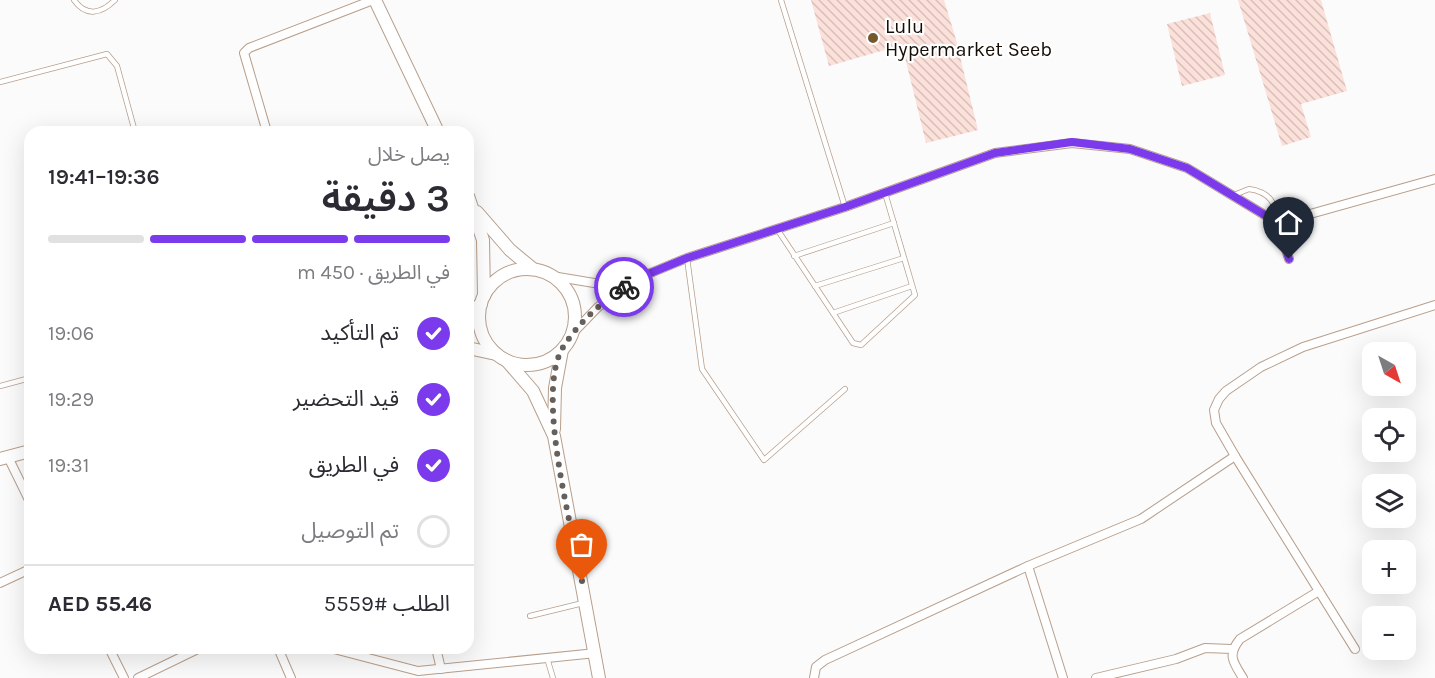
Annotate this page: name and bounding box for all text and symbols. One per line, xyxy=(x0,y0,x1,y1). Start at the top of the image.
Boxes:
place label: Lulu Hypermarket Seeb xyxy=(885,15,1052,61)
marker: Lulu Hypermarket Seeb xyxy=(866,31,880,45)
text: يصل خلال xyxy=(368,143,450,166)
text: 19:36–19:41 xyxy=(48,164,160,190)
text: 3 دقيقة xyxy=(322,175,450,221)
pin xyxy=(1263,197,1314,259)
icon: home xyxy=(1272,206,1305,239)
courier xyxy=(594,257,654,317)
text: في الطريق · 450 m xyxy=(297,261,450,284)
icon: bike xyxy=(608,271,641,304)
icon: check xyxy=(417,317,450,350)
text: تم التأكيد xyxy=(320,320,399,346)
text: 19:06 xyxy=(48,322,94,345)
north arrow xyxy=(1362,342,1416,396)
map controls xyxy=(1362,342,1416,660)
icon: check xyxy=(417,383,450,416)
text: قيد التحضير xyxy=(293,386,399,412)
text: 19:29 xyxy=(48,388,94,411)
button: locate xyxy=(1362,408,1416,462)
icon: check xyxy=(417,449,450,482)
text: في الطريق xyxy=(309,452,399,478)
text: 19:31 xyxy=(48,454,89,477)
button: layers xyxy=(1362,474,1416,528)
text: تم التوصيل xyxy=(301,518,399,544)
pin xyxy=(556,519,607,581)
icon: bag xyxy=(565,528,598,561)
button: + xyxy=(1362,540,1416,594)
text: AED 55.46 xyxy=(48,591,152,617)
text: الطلب #5559 xyxy=(324,591,450,617)
button: − xyxy=(1362,606,1416,660)

